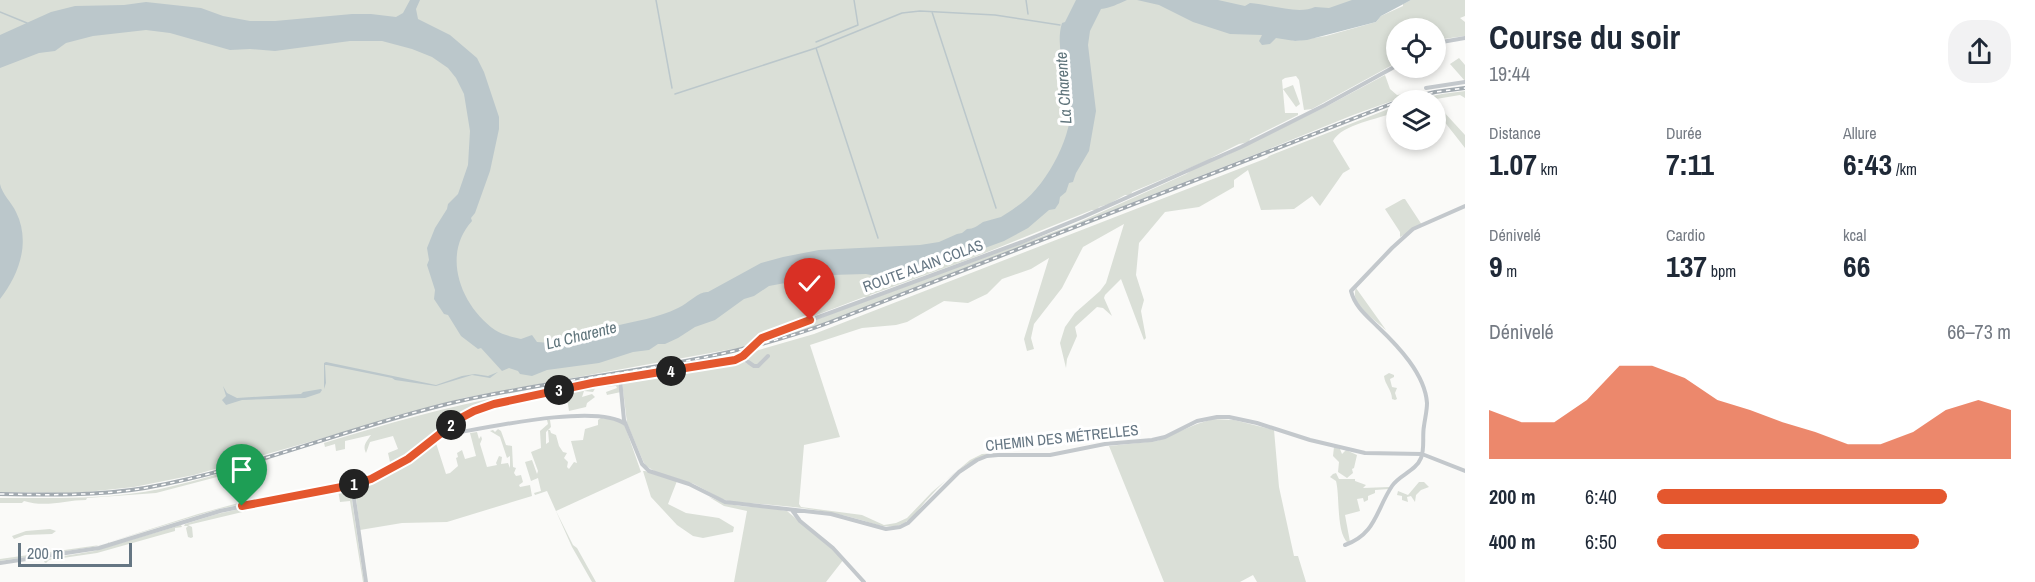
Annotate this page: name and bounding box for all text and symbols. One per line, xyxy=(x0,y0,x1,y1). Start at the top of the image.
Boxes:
text: Course du soir xyxy=(1489,15,1680,59)
map controls xyxy=(1386,18,1446,150)
button: locate xyxy=(1386,18,1446,78)
button: share xyxy=(1948,20,2011,83)
water label: La Charente xyxy=(1050,51,1076,125)
text: 19:44 xyxy=(1489,60,1530,87)
button: layers xyxy=(1386,90,1446,150)
text: Distance xyxy=(1489,122,1541,144)
text: Durée xyxy=(1666,122,1702,144)
text: Allure xyxy=(1843,122,1877,144)
text: 1.07 xyxy=(1489,144,1537,184)
text: 7:11 xyxy=(1666,144,1714,184)
text: 6:43 xyxy=(1843,144,1892,184)
text: km xyxy=(1537,158,1558,180)
text: /km xyxy=(1892,158,1917,180)
text: Dénivelé xyxy=(1489,224,1541,246)
text: Cardio xyxy=(1666,224,1705,246)
text: kcal xyxy=(1843,224,1866,246)
street label: ROUTE ALAIN COLAS xyxy=(860,234,986,297)
text: 9 xyxy=(1489,246,1503,286)
text: 137 xyxy=(1666,246,1707,286)
text: 66 xyxy=(1843,246,1870,286)
pin xyxy=(784,258,835,320)
text: m xyxy=(1503,260,1517,282)
text: bpm xyxy=(1707,260,1736,282)
icon: check xyxy=(793,267,826,300)
water label: La Charente xyxy=(543,316,619,354)
text: Dénivelé xyxy=(1489,318,1554,345)
text: 66–73 m xyxy=(1947,318,2011,345)
pin: 4 xyxy=(656,356,686,386)
text: 4 xyxy=(667,360,675,382)
pin: 3 xyxy=(544,375,574,405)
text: 3 xyxy=(555,379,563,401)
pin: 2 xyxy=(436,410,466,440)
text: 2 xyxy=(447,414,455,436)
street label: CHEMIN DES MÉTRELLES xyxy=(984,419,1140,456)
pin xyxy=(216,444,267,506)
icon: arrive xyxy=(225,453,258,486)
pin: 1 xyxy=(339,469,369,499)
text: 1 xyxy=(350,473,358,495)
text: 200 m xyxy=(1489,483,1536,510)
text: 6:40 xyxy=(1585,483,1617,510)
text: 400 m xyxy=(1489,528,1536,555)
text: 6:50 xyxy=(1585,528,1617,555)
scale bar xyxy=(18,540,132,568)
text: 200 m xyxy=(27,542,63,564)

